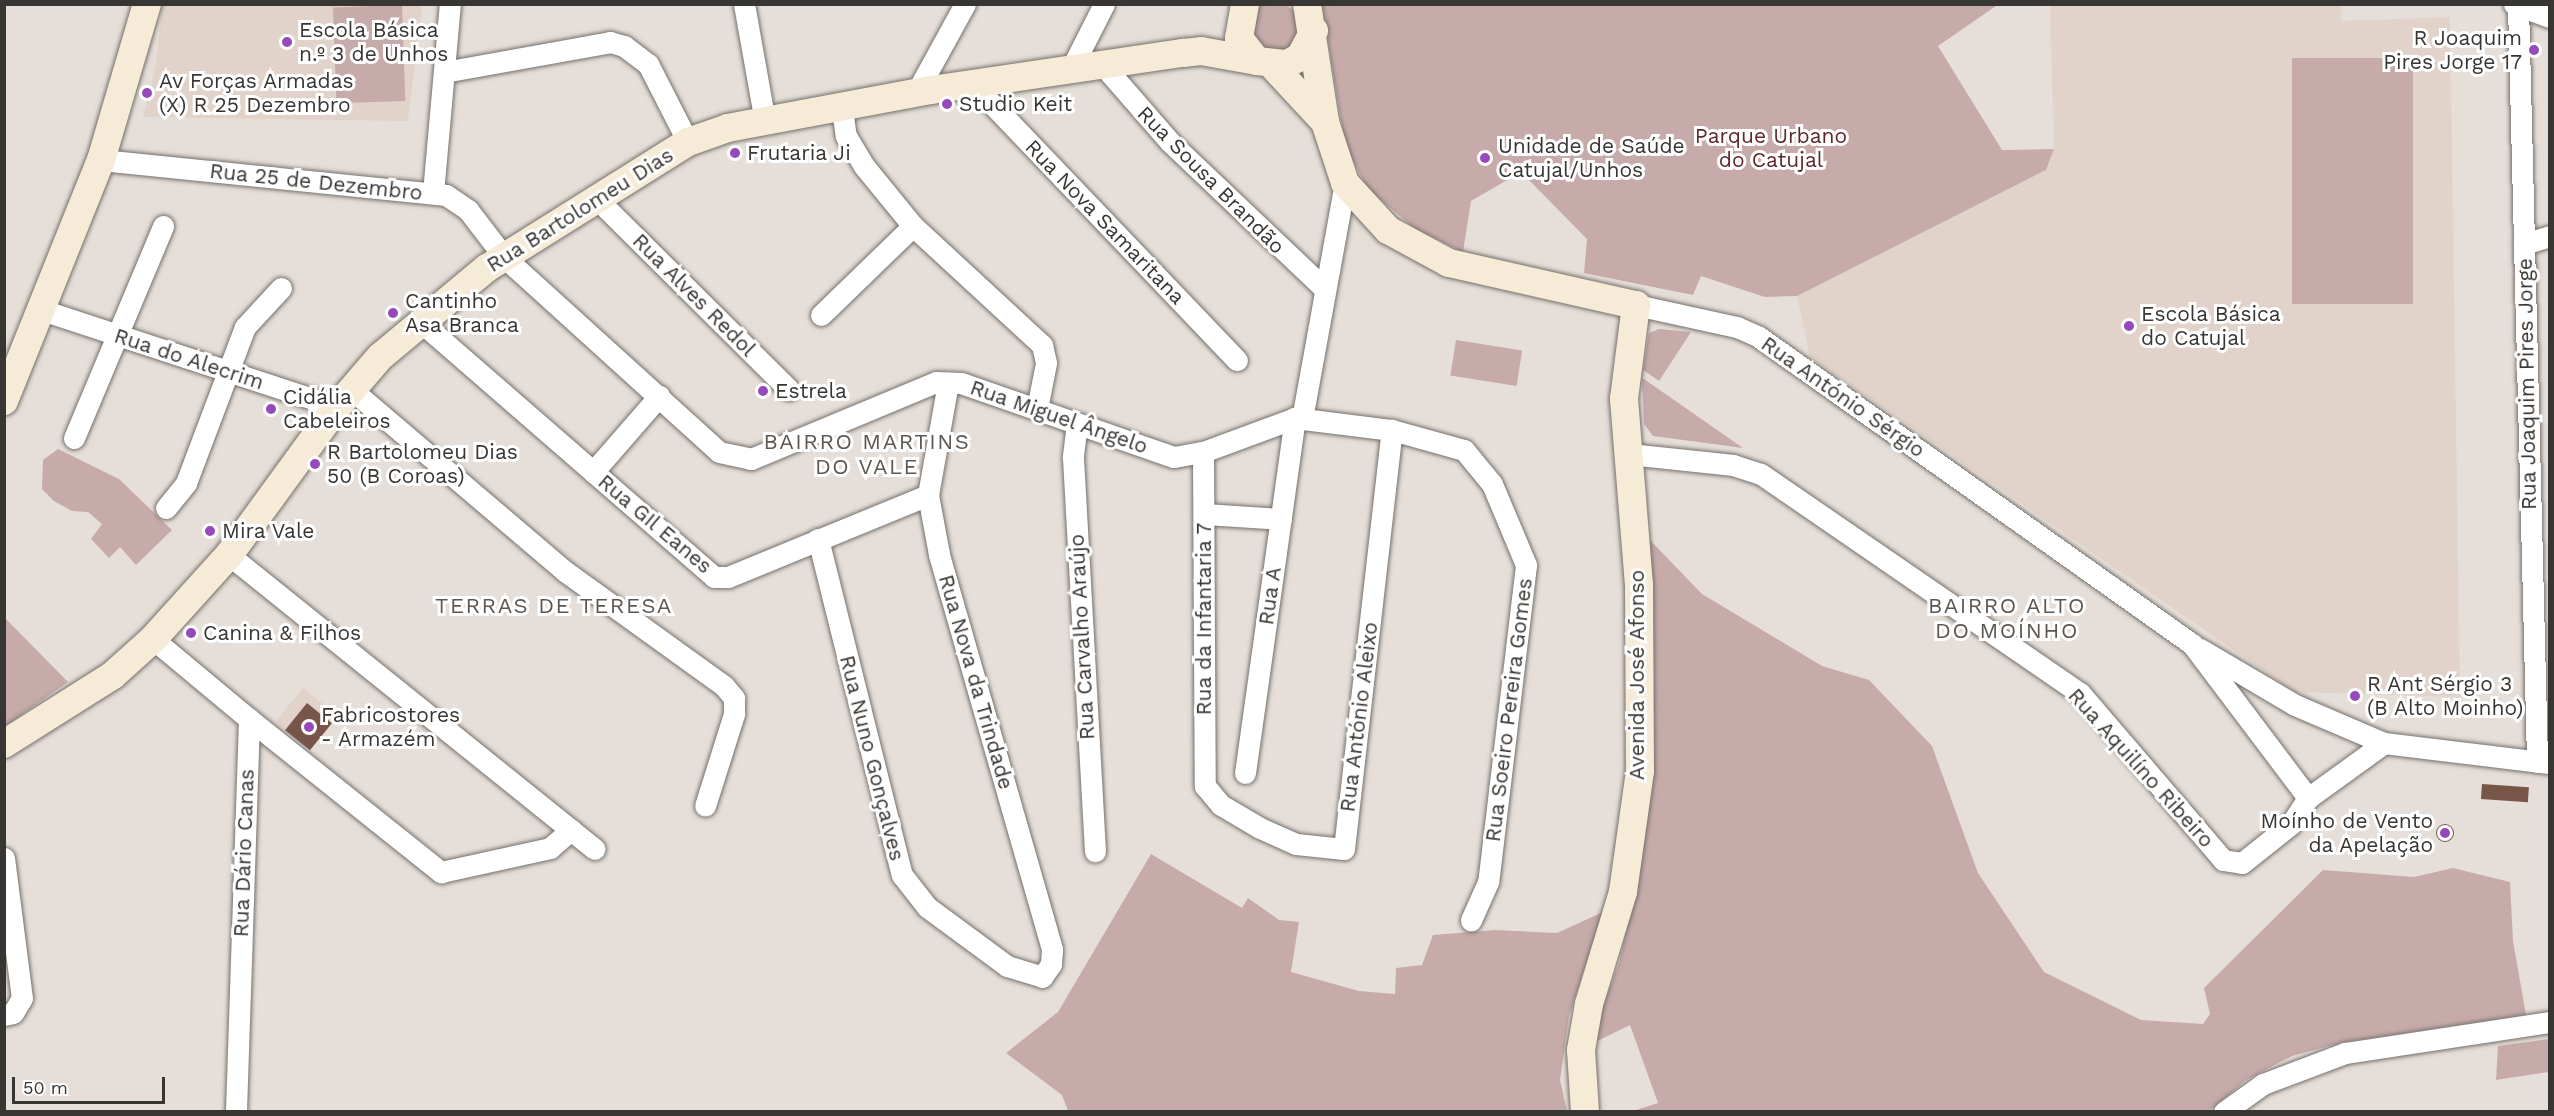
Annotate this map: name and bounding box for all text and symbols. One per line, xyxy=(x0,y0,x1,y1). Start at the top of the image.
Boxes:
place label: Escola Básica n.º 3 de Unhos xyxy=(299,17,448,67)
place label: R Joaquim Pires Jorge 17 xyxy=(2382,25,2522,75)
marker: Escola Básica n.º 3 de Unhos xyxy=(280,35,294,49)
marker: R Joaquim Pires Jorge 17 xyxy=(2527,43,2541,57)
place label: Av Forças Armadas (X) R 25 Dezembro xyxy=(159,68,355,118)
marker: Av Forças Armadas (X) R 25 Dezembro xyxy=(140,86,154,100)
place label: Studio Keit xyxy=(959,91,1072,117)
marker: Studio Keit xyxy=(940,97,954,111)
street label: Rua Sousa Brandão xyxy=(1132,101,1290,259)
park label: Parque Urbano do Catujal xyxy=(1695,123,1847,173)
place label: Unidade de Saúde Catujal/Unhos xyxy=(1498,133,1685,183)
street label: Rua Nova Samaritana xyxy=(1020,134,1190,310)
place label: Frutaria Ji xyxy=(747,140,852,166)
street label: Rua Bartolomeu Dias xyxy=(482,142,678,278)
marker: Frutaria Ji xyxy=(728,146,742,160)
marker: Unidade de Saúde Catujal/Unhos xyxy=(1476,149,1494,167)
street label: Rua 25 de Dezembro xyxy=(208,158,424,206)
street label: Rua Alves Redol xyxy=(627,228,761,362)
street label: Rua Joaquim Pires Jorge xyxy=(2512,257,2542,511)
place label: Cantinho Asa Branca xyxy=(405,288,519,338)
place label: Escola Básica do Catujal xyxy=(2141,301,2281,351)
marker: Cantinho Asa Branca xyxy=(386,306,400,320)
marker: Escola Básica do Catujal xyxy=(2122,319,2136,333)
street label: Rua do Alecrim xyxy=(110,323,268,395)
street label: Rua António Sérgio xyxy=(1756,331,1930,463)
street label: Rua Miguel Ângelo xyxy=(966,374,1152,460)
place label: Estrela xyxy=(775,378,847,404)
place label: Cidália Cabeleiros xyxy=(283,384,391,434)
marker: Estrela xyxy=(756,384,770,398)
marker: Cidália Cabeleiros xyxy=(264,402,278,416)
district label: BAIRRO MARTINS DO VALE xyxy=(764,428,970,480)
place label: R Bartolomeu Dias 50 (B Coroas) xyxy=(327,439,518,489)
marker: R Bartolomeu Dias 50 (B Coroas) xyxy=(308,457,322,471)
street label: Rua GIl Eanes xyxy=(592,469,718,579)
place label: Mira Vale xyxy=(222,518,316,544)
street label: Rua da Infantaria 7 xyxy=(1191,522,1217,716)
marker: Mira Vale xyxy=(203,524,217,538)
street label: Rua Carvalho Araújo xyxy=(1064,533,1100,741)
street label: Rua A xyxy=(1253,565,1287,627)
street label: Avenida José Afonso xyxy=(1624,569,1650,781)
street label: Rua Nova da Trindade xyxy=(933,571,1019,793)
street label: Rua Soeiro Pereira Gomes xyxy=(1480,576,1538,844)
district label: BAIRRO ALTO DO MOÍNHO xyxy=(1928,592,2086,644)
district label: TERRAS DE TERESA xyxy=(435,593,673,619)
street label: Rua António Aleixo xyxy=(1335,619,1383,815)
place label: Canina & Filhos xyxy=(203,620,362,646)
marker: Canina & Filhos xyxy=(184,626,198,640)
street label: Rua Nuno Gonçalves xyxy=(834,652,910,864)
place label: R Ant Sérgio 3 (B Alto Moinho) xyxy=(2367,671,2524,721)
street label: Rua Aquilíno Ribeiro xyxy=(2062,683,2220,853)
marker: R Ant Sérgio 3 (B Alto Moinho) xyxy=(2348,689,2362,703)
place label: Fabricostores - Armazém xyxy=(321,702,460,752)
marker: Fabricostores - Armazém xyxy=(302,720,316,734)
street label: Rua Dário Canas xyxy=(228,768,260,938)
place label: Moínho de Vento da Apelação xyxy=(2260,808,2433,858)
marker: Moínho de Vento da Apelação xyxy=(2438,826,2452,840)
scale bar xyxy=(15,1065,168,1103)
text: 50 m xyxy=(23,1077,68,1098)

